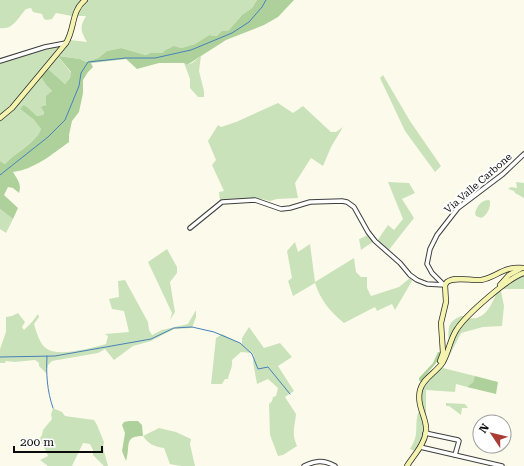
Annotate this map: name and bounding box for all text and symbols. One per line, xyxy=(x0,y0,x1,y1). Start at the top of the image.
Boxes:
street label: Via Valle Carbone xyxy=(442,151,514,215)
north arrow xyxy=(472,414,512,454)
text: N xyxy=(476,421,492,436)
scale bar xyxy=(14,428,102,454)
text: 200 m xyxy=(20,435,54,449)

